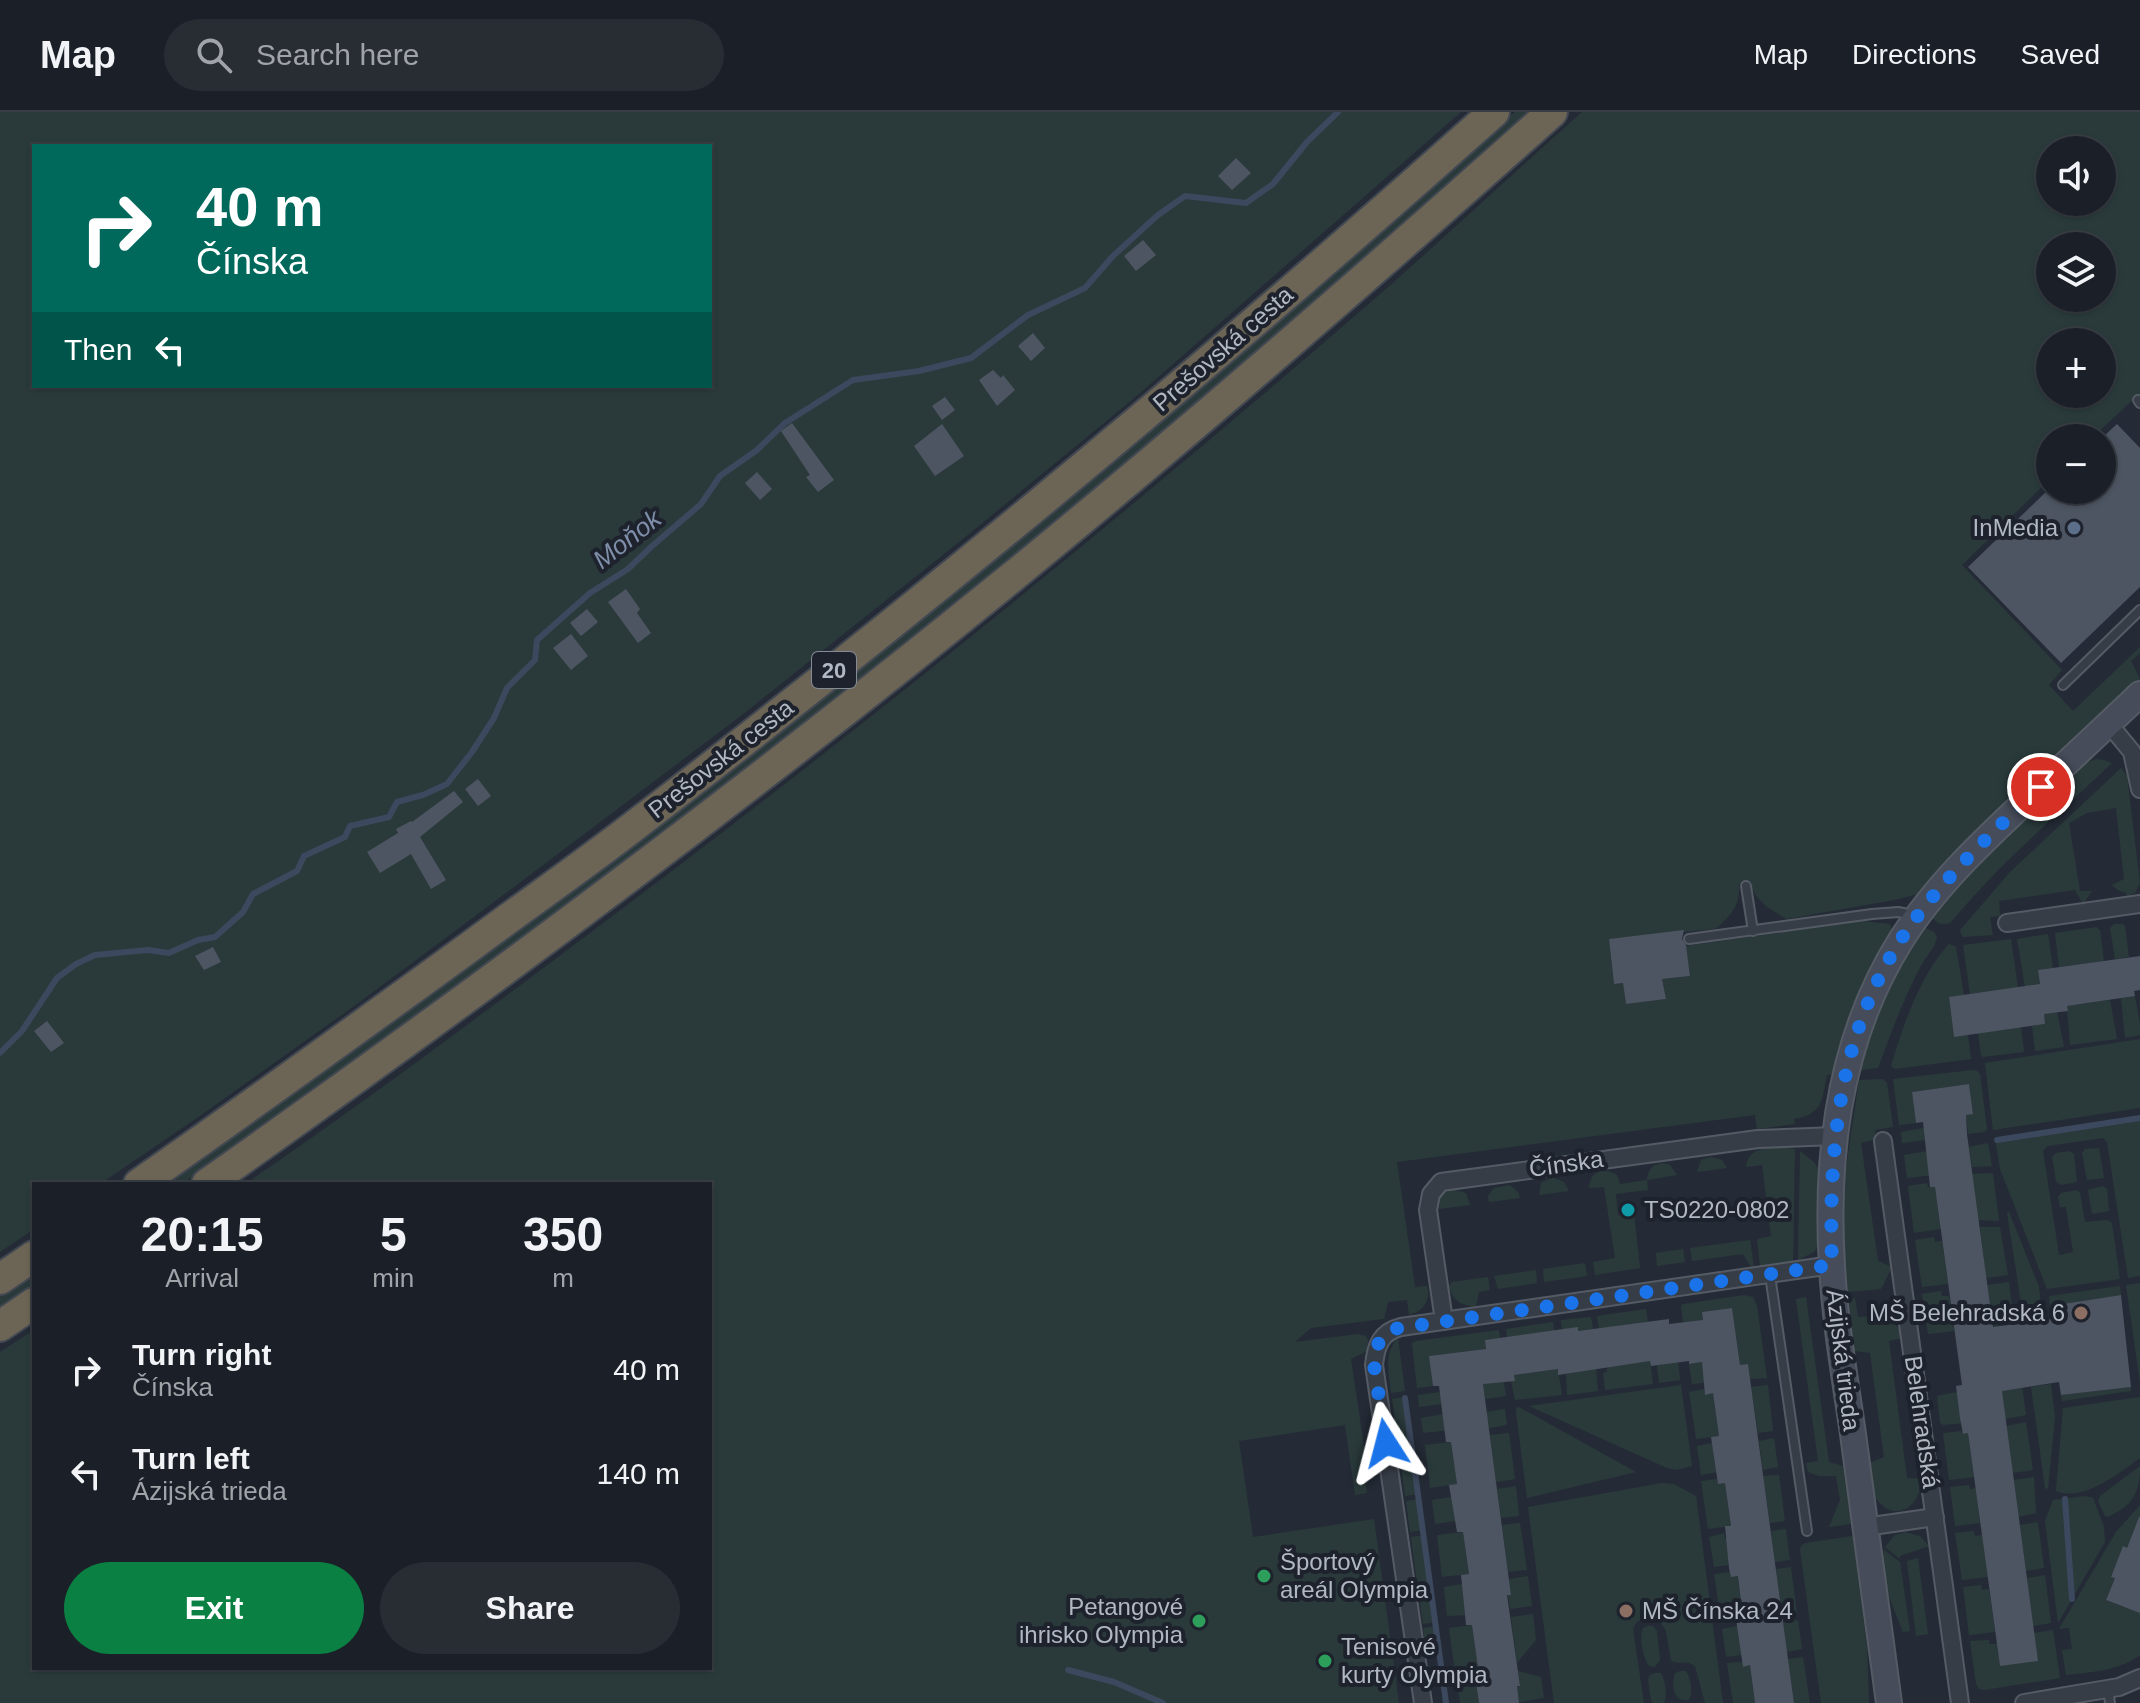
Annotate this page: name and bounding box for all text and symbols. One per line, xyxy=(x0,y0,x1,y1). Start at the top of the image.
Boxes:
search box xyxy=(164,19,724,91)
icon: search xyxy=(192,33,236,77)
text: Map xyxy=(40,34,116,76)
text: Search here xyxy=(256,38,419,71)
text: Map xyxy=(1754,39,1808,70)
text: Directions xyxy=(1852,39,1977,70)
text: Saved xyxy=(2021,39,2100,70)
map controls xyxy=(2036,136,2116,504)
button: sound xyxy=(2036,136,2116,216)
text: 40 m xyxy=(196,175,324,238)
icon: right xyxy=(64,176,168,280)
button: layers xyxy=(2036,232,2116,312)
text: Čínska xyxy=(196,241,308,282)
street label: Prešovská cesta xyxy=(1147,280,1298,417)
icon: left xyxy=(148,328,192,372)
button: + xyxy=(2036,328,2116,408)
text: Then xyxy=(64,333,132,366)
button: − xyxy=(2036,424,2116,504)
water label: Moňok xyxy=(587,502,669,575)
place label: InMedia xyxy=(1973,514,2059,541)
marker: InMedia xyxy=(2065,519,2083,537)
road number: 20 xyxy=(812,652,856,688)
street label: Prešovská cesta xyxy=(643,693,799,823)
pin xyxy=(2007,753,2075,821)
icon: arrive xyxy=(2019,765,2063,809)
street label: Čínska xyxy=(1527,1145,1605,1182)
place label: TS0220-0802 xyxy=(1644,1196,1789,1223)
marker: TS0220-0802 xyxy=(1619,1201,1637,1219)
text: 20:15 xyxy=(141,1208,264,1261)
text: 5 xyxy=(380,1208,407,1261)
text: 350 xyxy=(523,1208,603,1261)
text: Arrival xyxy=(165,1263,239,1293)
text: min xyxy=(372,1263,414,1293)
text: m xyxy=(552,1263,574,1293)
street label: Ázijská trieda xyxy=(1821,1287,1866,1433)
place label: MŠ Belehradská 6 xyxy=(1869,1299,2065,1326)
marker: MŠ Belehradská 6 xyxy=(2072,1304,2090,1322)
text: Turn right xyxy=(132,1338,271,1371)
icon: right xyxy=(64,1348,108,1392)
text: 40 m xyxy=(613,1353,680,1386)
street label: Belehradská xyxy=(1900,1354,1945,1491)
text: Čínska xyxy=(132,1372,213,1402)
position arrow xyxy=(1344,1401,1428,1485)
text: Turn left xyxy=(132,1442,250,1475)
icon: left xyxy=(64,1452,108,1496)
text: 140 m xyxy=(597,1457,680,1490)
text: Ázijská trieda xyxy=(132,1476,287,1506)
place label: Športový areál Olympia xyxy=(1280,1548,1429,1603)
button: Exit xyxy=(64,1562,364,1654)
button: Share xyxy=(380,1562,680,1654)
marker: Športový areál Olympia xyxy=(1255,1567,1273,1585)
place label: Petangové ihrisko Olympia xyxy=(1019,1593,1184,1648)
place label: MŠ Čínska 24 xyxy=(1642,1597,1793,1624)
marker: MŠ Čínska 24 xyxy=(1617,1602,1635,1620)
marker: Petangové ihrisko Olympia xyxy=(1190,1612,1208,1630)
place label: Tenisové kurty Olympia xyxy=(1341,1633,1488,1688)
marker: Tenisové kurty Olympia xyxy=(1316,1652,1334,1670)

